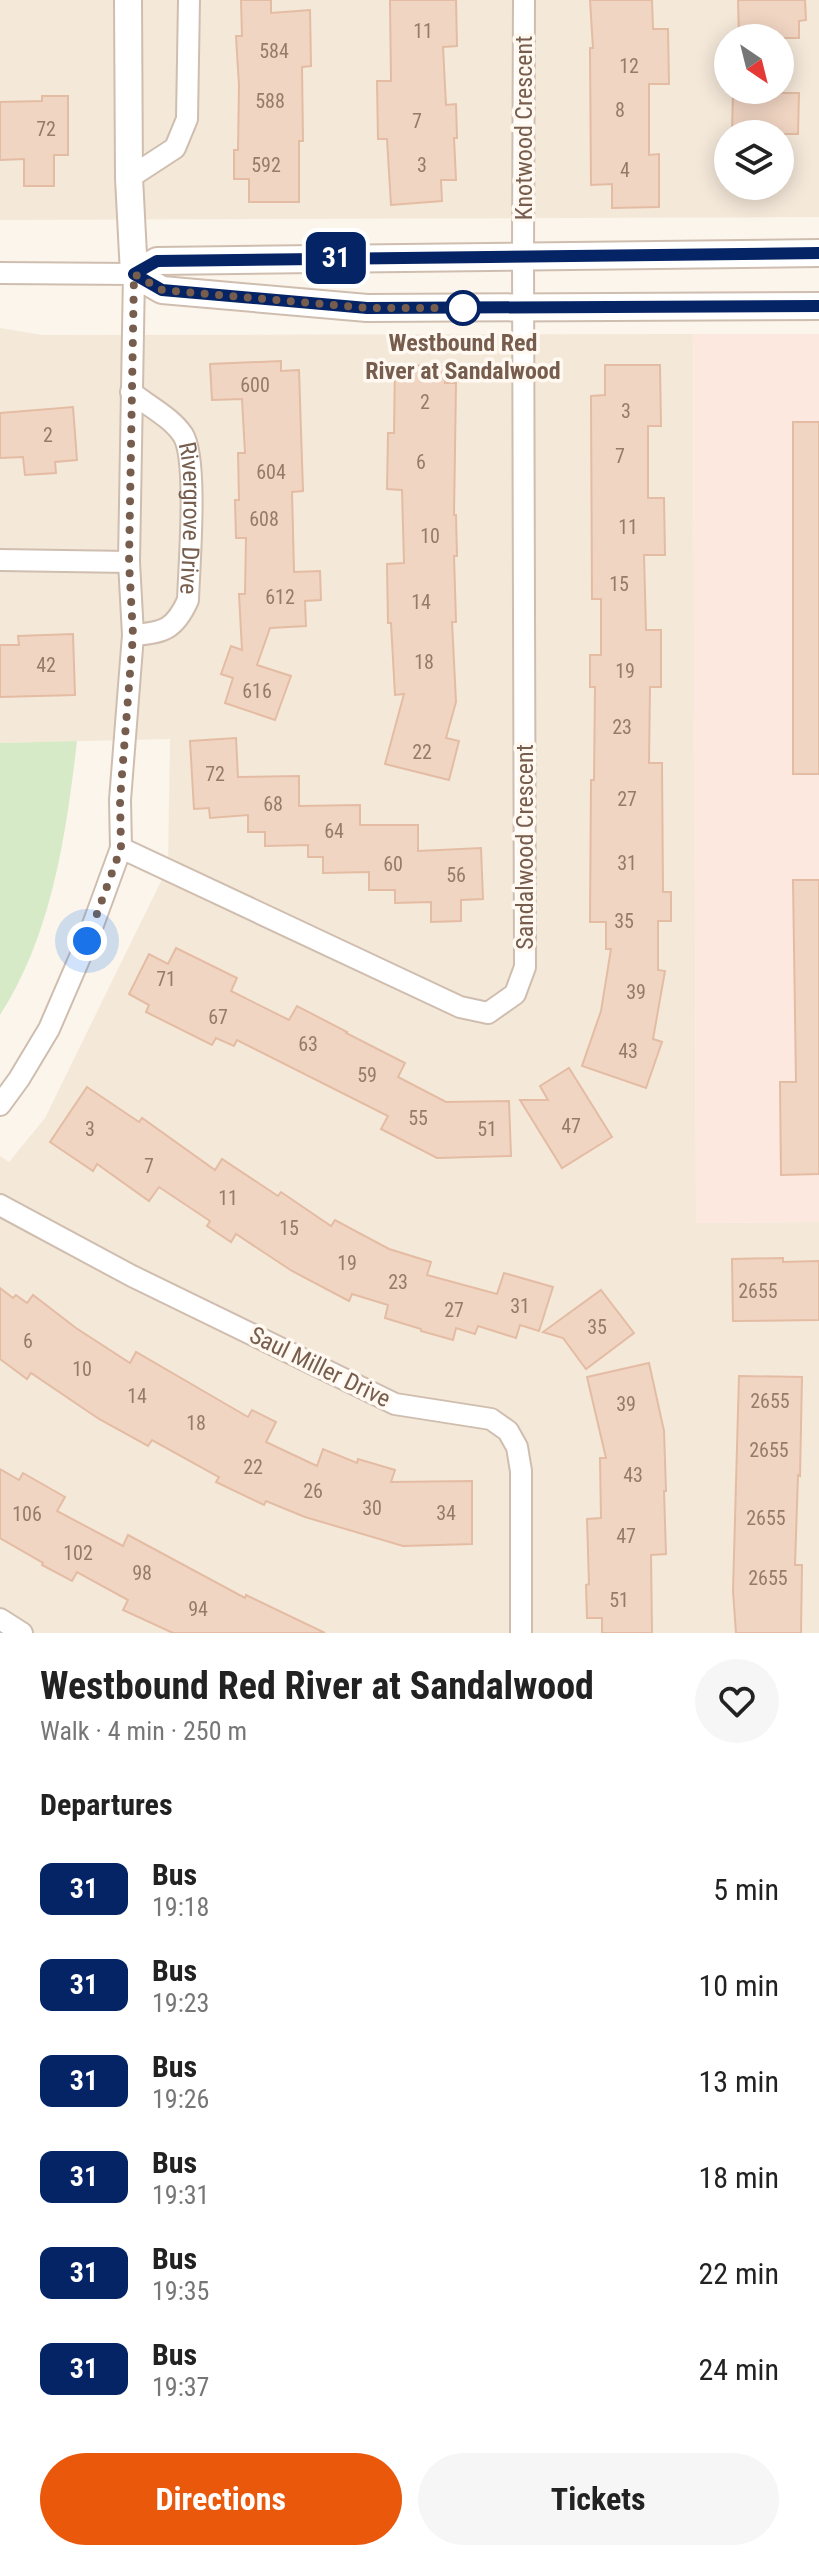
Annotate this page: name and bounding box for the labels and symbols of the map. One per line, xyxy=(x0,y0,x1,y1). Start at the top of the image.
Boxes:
house number: 11 xyxy=(413,19,433,43)
north arrow xyxy=(714,24,794,104)
street label: Knotwood Crescent xyxy=(510,36,538,220)
house number: 584 xyxy=(259,39,289,63)
house number: 12 xyxy=(619,54,639,78)
house number: 588 xyxy=(255,89,285,113)
house number: 8 xyxy=(615,98,625,122)
house number: 7 xyxy=(412,109,422,133)
house number: 72 xyxy=(36,117,56,141)
house number: 592 xyxy=(251,153,281,177)
house number: 3 xyxy=(417,153,427,177)
house number: 4 xyxy=(620,158,630,182)
line badge: 31 xyxy=(300,232,372,284)
marker: Westbound Red River at Sandalwood xyxy=(446,291,480,325)
place label: Westbound Red River at Sandalwood xyxy=(365,329,561,385)
house number: 600 xyxy=(240,373,270,397)
house number: 2 xyxy=(420,390,430,414)
house number: 3 xyxy=(621,399,631,423)
house number: 2 xyxy=(43,423,53,447)
street label: Rivergrove Drive xyxy=(173,439,206,595)
house number: 7 xyxy=(615,444,625,468)
house number: 6 xyxy=(416,450,426,474)
house number: 604 xyxy=(256,460,286,484)
house number: 608 xyxy=(249,507,279,531)
house number: 11 xyxy=(618,515,638,539)
house number: 10 xyxy=(420,524,440,548)
house number: 15 xyxy=(609,572,629,596)
house number: 612 xyxy=(265,585,295,609)
house number: 14 xyxy=(411,590,431,614)
house number: 18 xyxy=(414,650,434,674)
house number: 42 xyxy=(36,653,56,677)
house number: 19 xyxy=(615,659,635,683)
house number: 616 xyxy=(242,679,272,703)
house number: 23 xyxy=(612,715,632,739)
house number: 22 xyxy=(412,740,432,764)
street label: Sandalwood Crescent xyxy=(511,744,539,950)
house number: 72 xyxy=(205,762,225,786)
house number: 27 xyxy=(617,787,637,811)
house number: 68 xyxy=(263,792,283,816)
house number: 64 xyxy=(324,819,344,843)
house number: 31 xyxy=(617,851,637,875)
house number: 60 xyxy=(383,852,403,876)
house number: 56 xyxy=(446,863,466,887)
house number: 35 xyxy=(614,909,634,933)
your location xyxy=(67,921,107,961)
house number: 71 xyxy=(156,967,176,991)
house number: 39 xyxy=(626,980,646,1004)
house number: 67 xyxy=(208,1005,228,1029)
house number: 63 xyxy=(298,1032,318,1056)
house number: 43 xyxy=(618,1039,638,1063)
house number: 59 xyxy=(357,1063,377,1087)
house number: 55 xyxy=(408,1106,428,1130)
house number: 47 xyxy=(561,1114,581,1138)
house number: 3 xyxy=(85,1117,95,1141)
house number: 51 xyxy=(477,1117,497,1141)
house number: 7 xyxy=(144,1154,154,1178)
house number: 11 xyxy=(218,1186,238,1210)
house number: 15 xyxy=(279,1216,299,1240)
house number: 19 xyxy=(337,1251,357,1275)
house number: 23 xyxy=(388,1270,408,1294)
house number: 2655 xyxy=(738,1279,778,1303)
house number: 31 xyxy=(510,1294,530,1318)
house number: 27 xyxy=(444,1298,464,1322)
house number: 35 xyxy=(587,1315,607,1339)
street label: Saul Miller Drive xyxy=(245,1321,395,1413)
house number: 6 xyxy=(23,1329,33,1353)
house number: 10 xyxy=(72,1357,92,1381)
house number: 14 xyxy=(127,1384,147,1408)
house number: 2655 xyxy=(750,1389,790,1413)
house number: 39 xyxy=(616,1392,636,1416)
house number: 18 xyxy=(186,1411,206,1435)
house number: 2655 xyxy=(749,1438,789,1462)
house number: 22 xyxy=(243,1455,263,1479)
house number: 43 xyxy=(623,1463,643,1487)
house number: 26 xyxy=(303,1479,323,1503)
house number: 30 xyxy=(362,1496,382,1520)
house number: 34 xyxy=(436,1501,456,1525)
house number: 106 xyxy=(12,1502,42,1526)
house number: 2655 xyxy=(746,1506,786,1530)
house number: 47 xyxy=(616,1524,636,1548)
house number: 102 xyxy=(63,1541,93,1565)
house number: 98 xyxy=(132,1561,152,1585)
house number: 2655 xyxy=(748,1566,788,1590)
house number: 51 xyxy=(609,1588,629,1612)
house number: 94 xyxy=(188,1597,208,1621)

